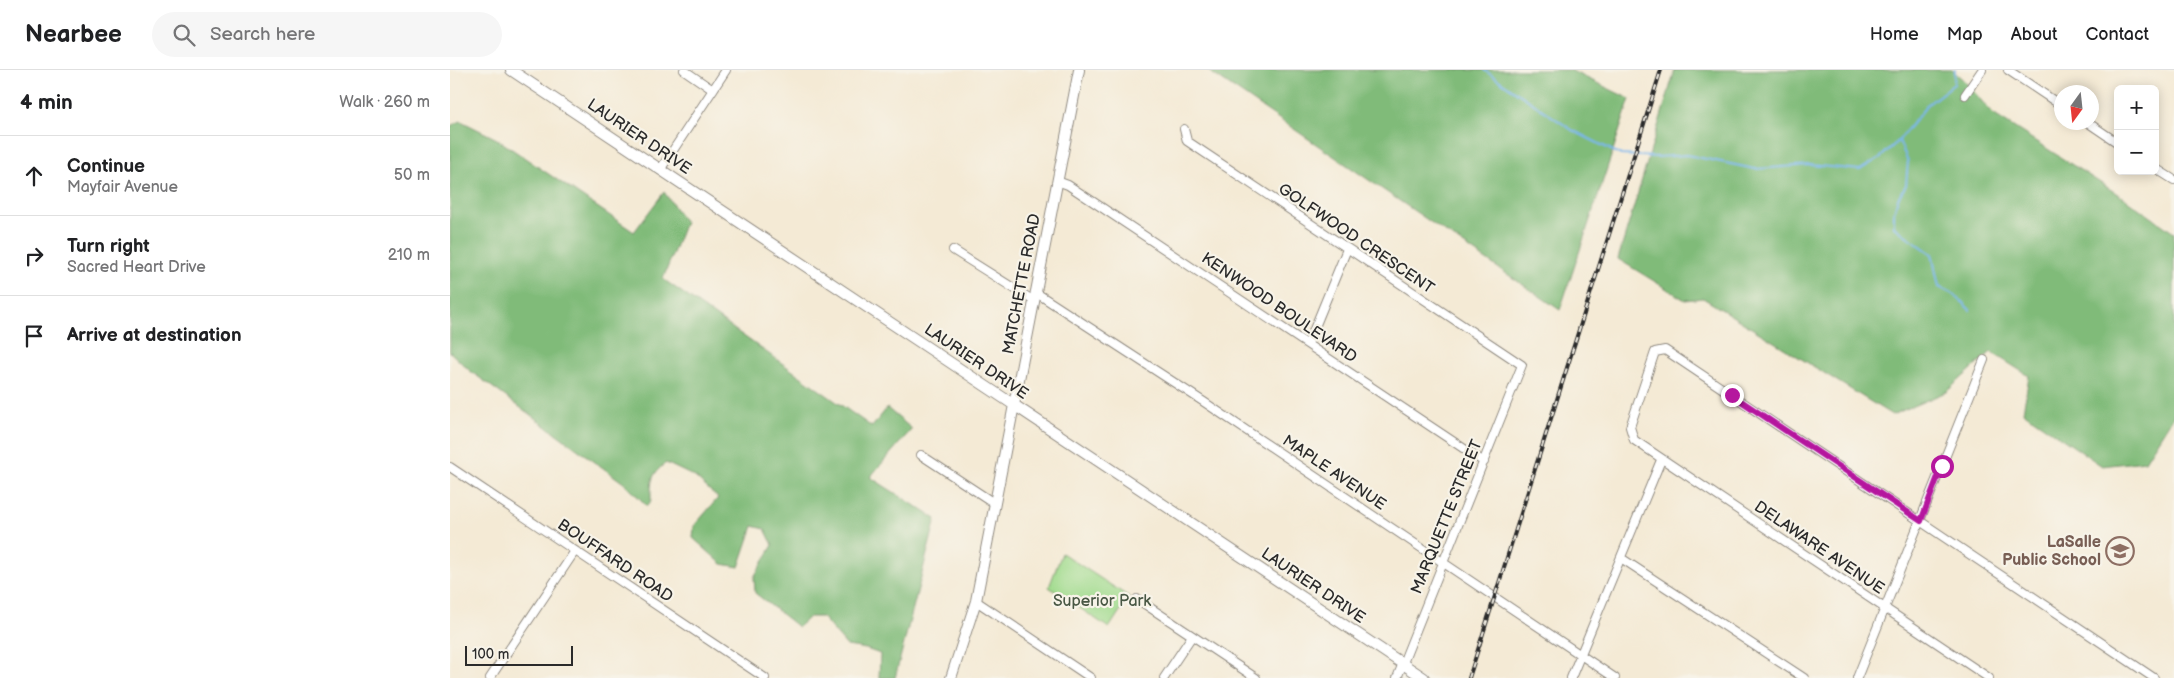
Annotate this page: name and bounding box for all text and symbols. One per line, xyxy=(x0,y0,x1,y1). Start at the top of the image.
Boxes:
search box xyxy=(152,12,502,57)
text: Nearbee xyxy=(25,20,122,49)
icon: search xyxy=(170,21,198,49)
text: Search here xyxy=(210,23,315,46)
text: Home xyxy=(1870,24,1919,45)
text: Map xyxy=(1947,24,1983,45)
text: About xyxy=(2011,24,2058,45)
text: Contact xyxy=(2086,24,2149,45)
north arrow xyxy=(2054,85,2099,130)
map controls xyxy=(2114,85,2159,175)
button: + xyxy=(2114,85,2159,130)
text: 4 min xyxy=(20,90,73,115)
text: Walk · 260 m xyxy=(339,93,430,112)
street label: LAURIER DRIVE xyxy=(583,95,695,179)
button: − xyxy=(2114,130,2159,175)
text: Continue xyxy=(67,155,145,178)
icon: ahead xyxy=(20,162,48,190)
text: 50 m xyxy=(394,166,430,185)
text: Mayfair Avenue xyxy=(67,178,178,197)
street label: GOLFWOOD CRESCENT xyxy=(1274,180,1438,299)
street label: MATCHETTE ROAD xyxy=(999,212,1045,356)
text: Turn right xyxy=(67,235,150,258)
icon: right xyxy=(20,242,48,270)
text: 210 m xyxy=(388,246,430,265)
street label: KENWOOD BOULEVARD xyxy=(1198,249,1360,367)
text: Sacred Heart Drive xyxy=(67,258,206,277)
street label: LAURIER DRIVE xyxy=(920,320,1032,404)
icon: arrive xyxy=(20,322,48,350)
text: Arrive at destination xyxy=(67,324,242,347)
route end xyxy=(1721,384,1744,407)
street label: MAPLE AVENUE xyxy=(1279,431,1389,515)
street label: MARQUETTE STREET xyxy=(1407,437,1487,597)
route start xyxy=(1931,455,1954,478)
street label: DELAWARE AVENUE xyxy=(1750,497,1888,599)
street label: BOUFFARD ROAD xyxy=(554,515,676,607)
place label: LaSalle Public School xyxy=(2002,533,2101,570)
school or university icon: LaSalle Public School xyxy=(2105,536,2135,566)
street label: LAURIER DRIVE xyxy=(1257,544,1369,628)
park label: Superior Park xyxy=(1053,592,1151,611)
scale bar xyxy=(465,643,572,666)
text: 100 m xyxy=(472,646,509,663)

